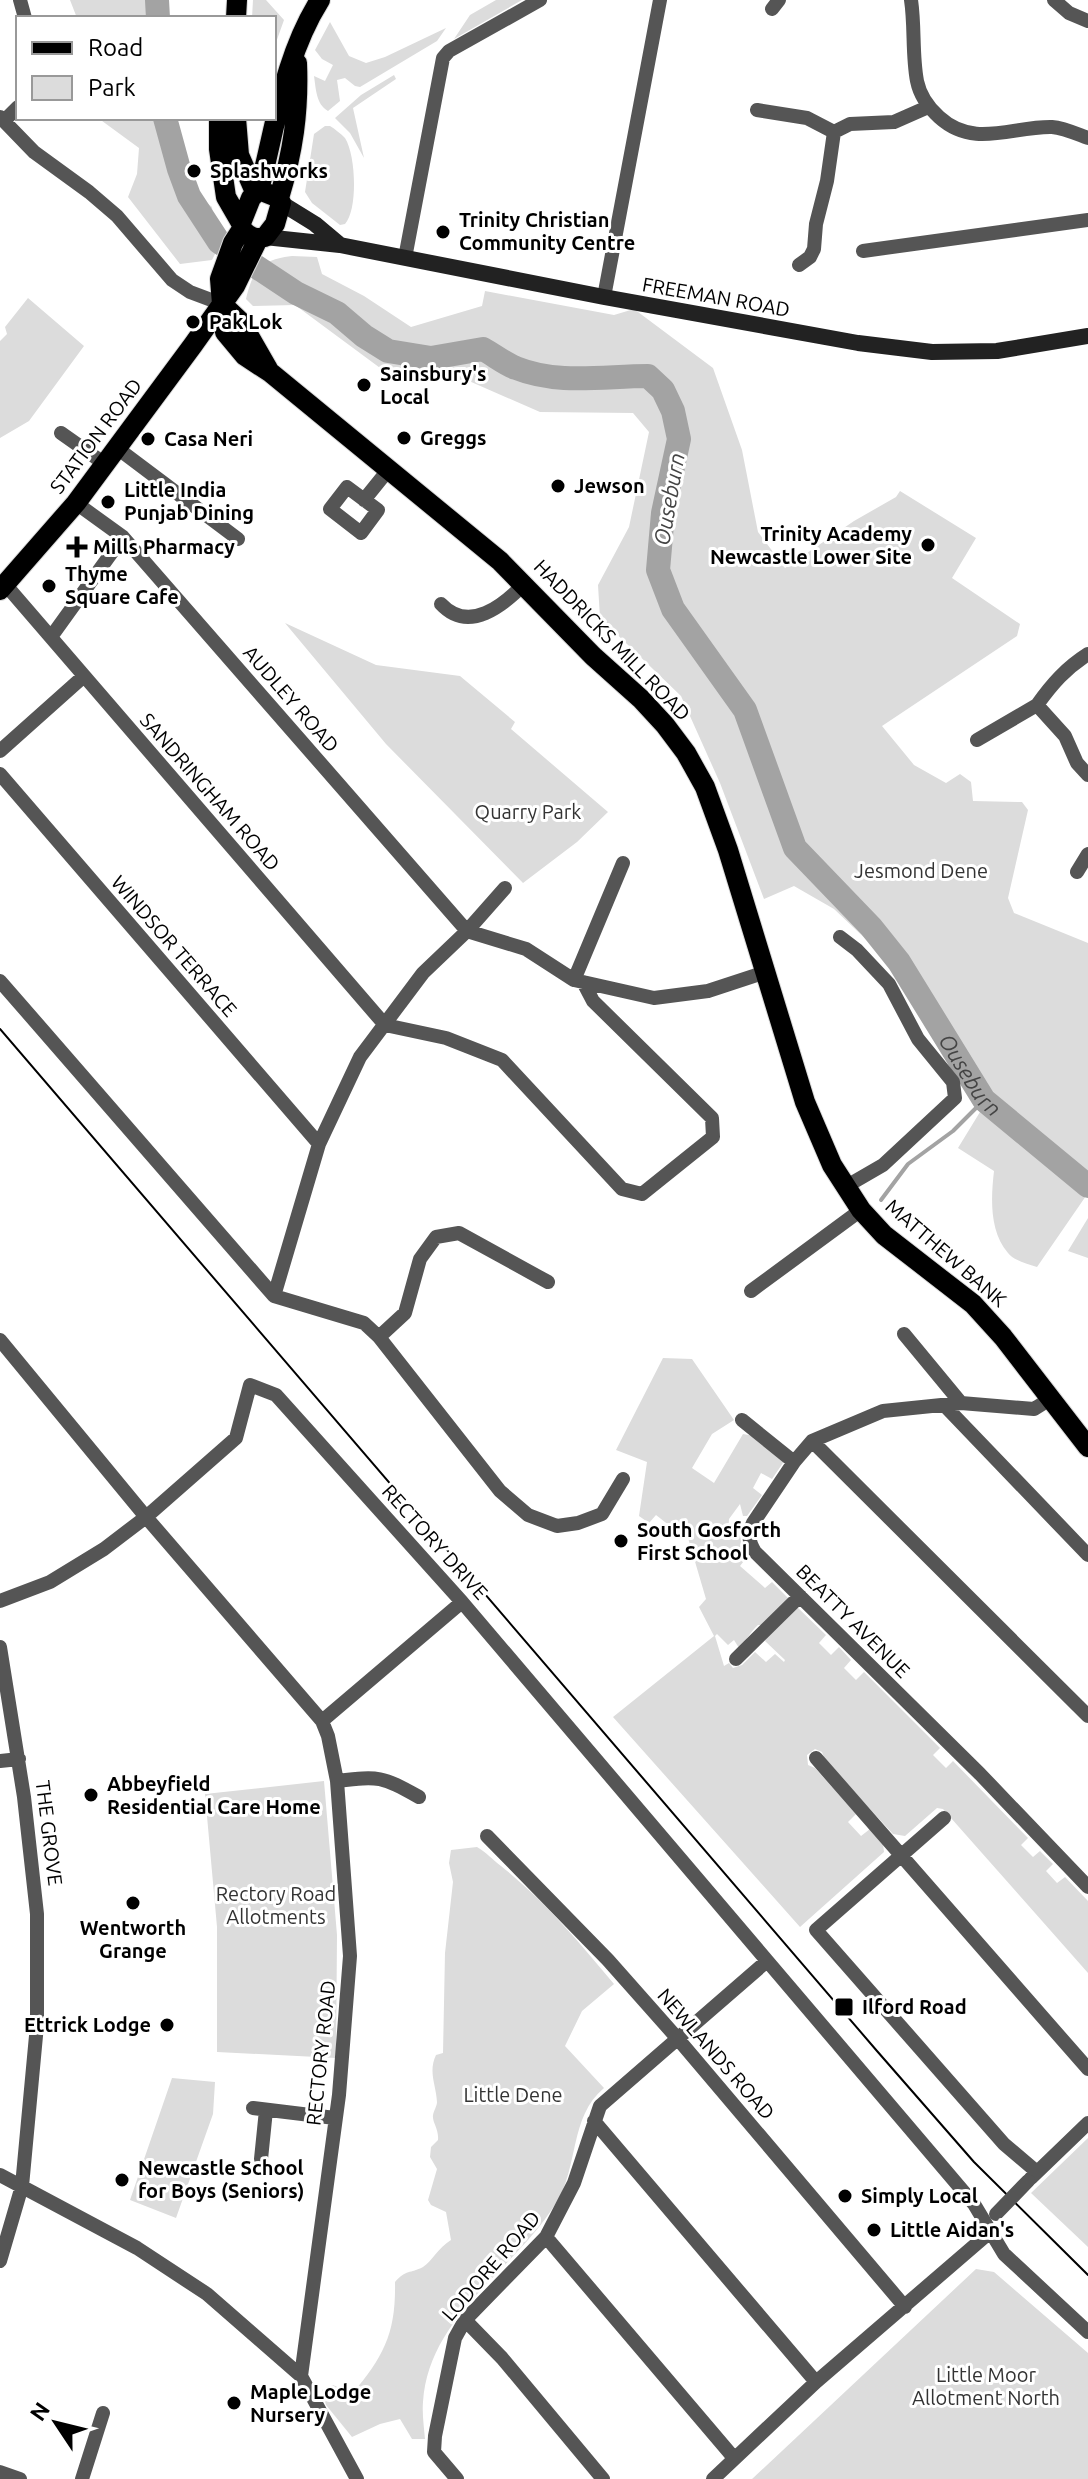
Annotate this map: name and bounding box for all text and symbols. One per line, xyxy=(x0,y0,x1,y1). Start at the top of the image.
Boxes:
legend xyxy=(16,16,276,120)
text: Road xyxy=(88,34,143,61)
text: Park xyxy=(88,74,136,101)
place label: Splashworks xyxy=(210,159,328,182)
marker: Splashworks xyxy=(185,162,203,180)
place label: Trinity Christian Community Centre xyxy=(459,208,635,254)
marker: Trinity Christian Community Centre xyxy=(434,223,452,241)
street label: FREEMAN ROAD xyxy=(640,272,792,321)
place label: Pak Lok xyxy=(209,310,282,333)
marker: Pak Lok xyxy=(184,313,202,331)
place label: Sainsbury's Local xyxy=(380,362,487,408)
street label: STATION ROAD xyxy=(45,374,146,498)
marker: Sainsbury's Local xyxy=(355,376,373,394)
place label: Greggs xyxy=(420,426,486,449)
place label: Casa Neri xyxy=(164,427,253,450)
marker: Greggs xyxy=(395,429,413,447)
marker: Casa Neri xyxy=(139,430,157,448)
water label: Ouseburn xyxy=(648,451,689,547)
place label: Jewson xyxy=(574,474,645,497)
marker: Jewson xyxy=(549,477,567,495)
place label: Little India Punjab Dining xyxy=(124,478,254,524)
marker: Little India Punjab Dining xyxy=(99,493,117,511)
place label: Trinity Academy Newcastle Lower Site xyxy=(710,522,912,568)
place label: Mills Pharmacy xyxy=(93,535,235,558)
marker: Trinity Academy Newcastle Lower Site xyxy=(919,536,937,554)
marker: Mills Pharmacy xyxy=(68,538,86,556)
street label: HADDRICKS MILL ROAD xyxy=(530,554,695,725)
place label: Thyme Square Cafe xyxy=(65,562,179,608)
marker: Thyme Square Cafe xyxy=(40,577,58,595)
street label: AUDLEY ROAD xyxy=(239,641,344,756)
street label: SANDRINGHAM ROAD xyxy=(136,708,285,875)
park label: Quarry Park xyxy=(475,800,581,823)
park label: Jesmond Dene xyxy=(854,859,988,882)
street label: WINDSOR TERRACE xyxy=(107,871,242,1021)
water label: Ouseburn xyxy=(934,1029,1006,1121)
street label: MATTHEW BANK xyxy=(881,1194,1011,1311)
street label: RECTORY DRIVE xyxy=(378,1480,493,1604)
place label: South Gosforth First School xyxy=(637,1518,781,1564)
marker: South Gosforth First School xyxy=(612,1532,630,1550)
street label: BEATTY AVENUE xyxy=(792,1559,915,1682)
place label: Abbeyfield Residential Care Home xyxy=(107,1772,321,1818)
street label: THE GROVE xyxy=(32,1779,67,1887)
marker: Abbeyfield Residential Care Home xyxy=(82,1786,100,1804)
park label: Rectory Road Allotments xyxy=(216,1882,336,1928)
marker: Wentworth Grange xyxy=(124,1894,142,1912)
place label: Wentworth Grange xyxy=(80,1916,186,1962)
street label: RECTORY ROAD xyxy=(301,1979,340,2127)
street label: NEWLANDS ROAD xyxy=(653,1983,780,2124)
place label: Ilford Road xyxy=(862,1995,967,2018)
marker: Ilford Road xyxy=(833,1996,855,2018)
place label: Ettrick Lodge xyxy=(24,2013,151,2036)
marker: Ettrick Lodge xyxy=(158,2016,176,2034)
park label: Little Dene xyxy=(463,2083,563,2106)
place label: Newcastle School for Boys (Seniors) xyxy=(138,2156,304,2202)
marker: Newcastle School for Boys (Seniors) xyxy=(113,2171,131,2189)
place label: Simply Local xyxy=(861,2184,978,2207)
marker: Simply Local xyxy=(836,2187,854,2205)
street label: LODORE ROAD xyxy=(437,2206,545,2325)
place label: Little Aidan's xyxy=(890,2218,1014,2241)
marker: Little Aidan's xyxy=(865,2221,883,2239)
park label: Little Moor Allotment North xyxy=(912,2363,1060,2409)
place label: Maple Lodge Nursery xyxy=(250,2380,371,2426)
north arrow xyxy=(16,2383,96,2463)
marker: Maple Lodge Nursery xyxy=(225,2394,243,2412)
text: N xyxy=(24,2397,54,2425)

